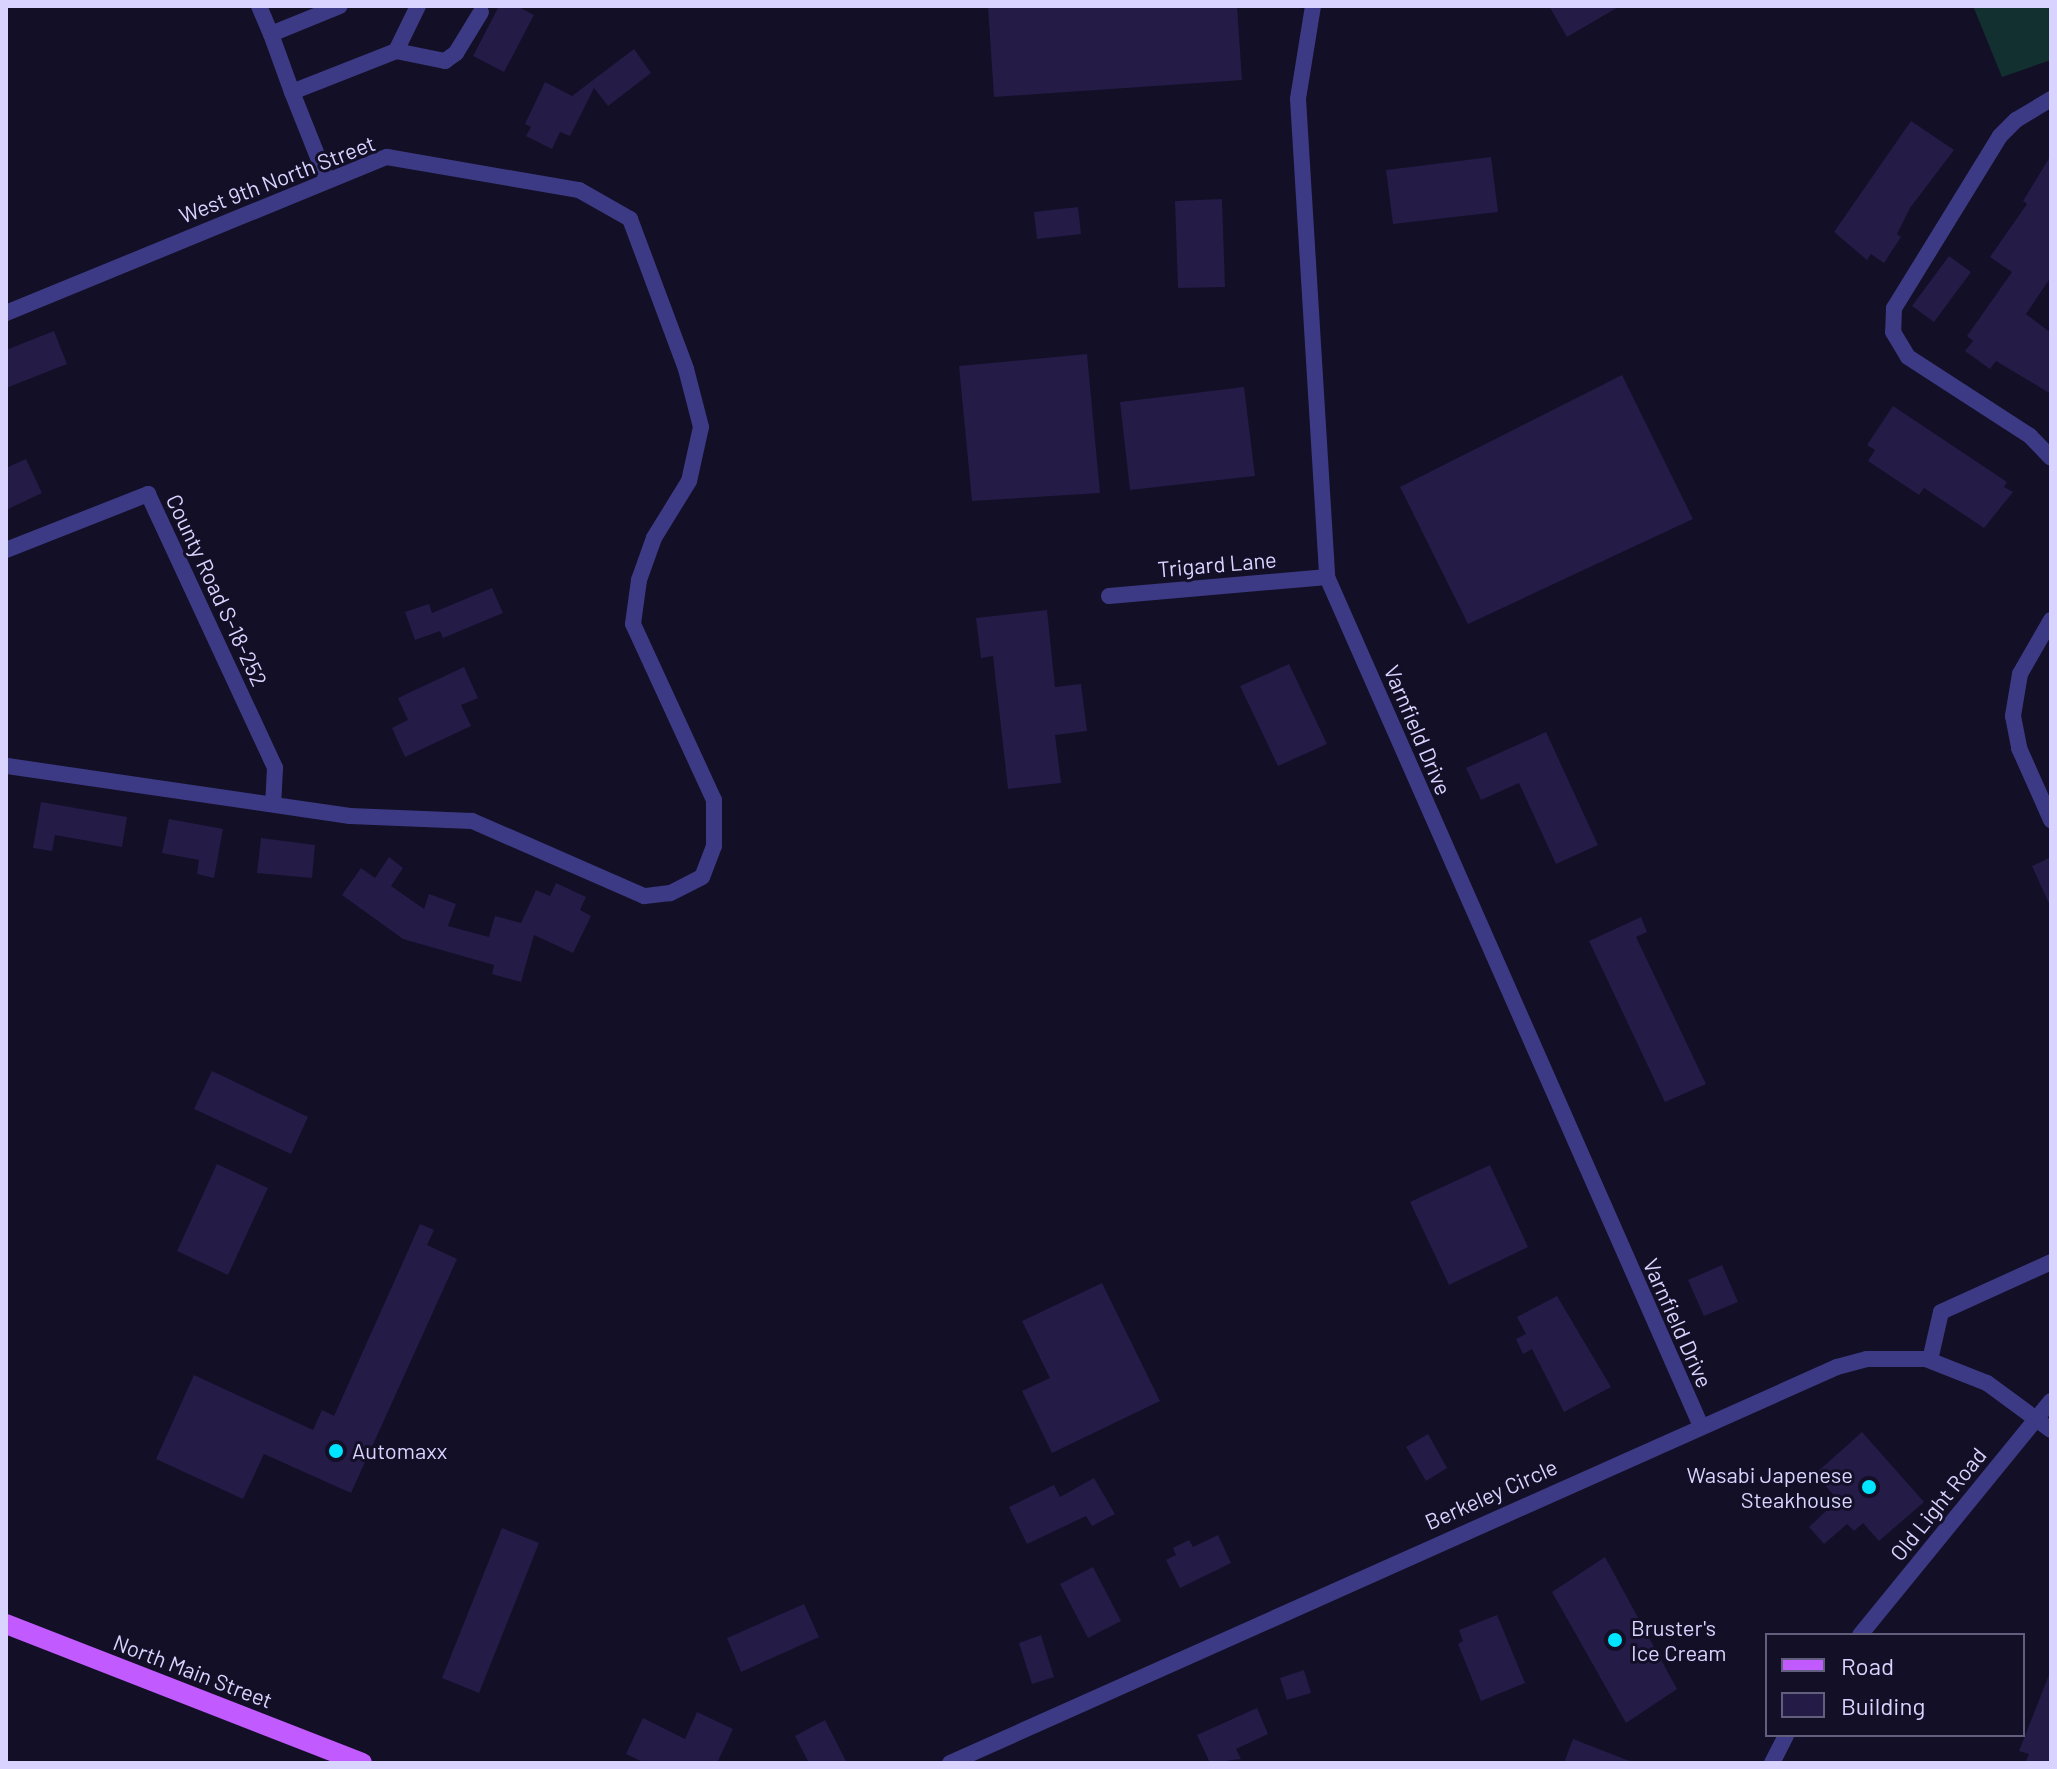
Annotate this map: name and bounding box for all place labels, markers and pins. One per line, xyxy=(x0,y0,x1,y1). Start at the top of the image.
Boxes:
place label: Automaxx xyxy=(352,1438,447,1464)
marker: Automaxx xyxy=(327,1442,345,1460)
place label: Wasabi Japenese Steakhouse xyxy=(1686,1461,1853,1512)
marker: Wasabi Japenese Steakhouse xyxy=(1860,1478,1878,1496)
place label: Bruster's Ice Cream xyxy=(1631,1614,1727,1666)
marker: Bruster's Ice Cream xyxy=(1606,1631,1624,1649)

